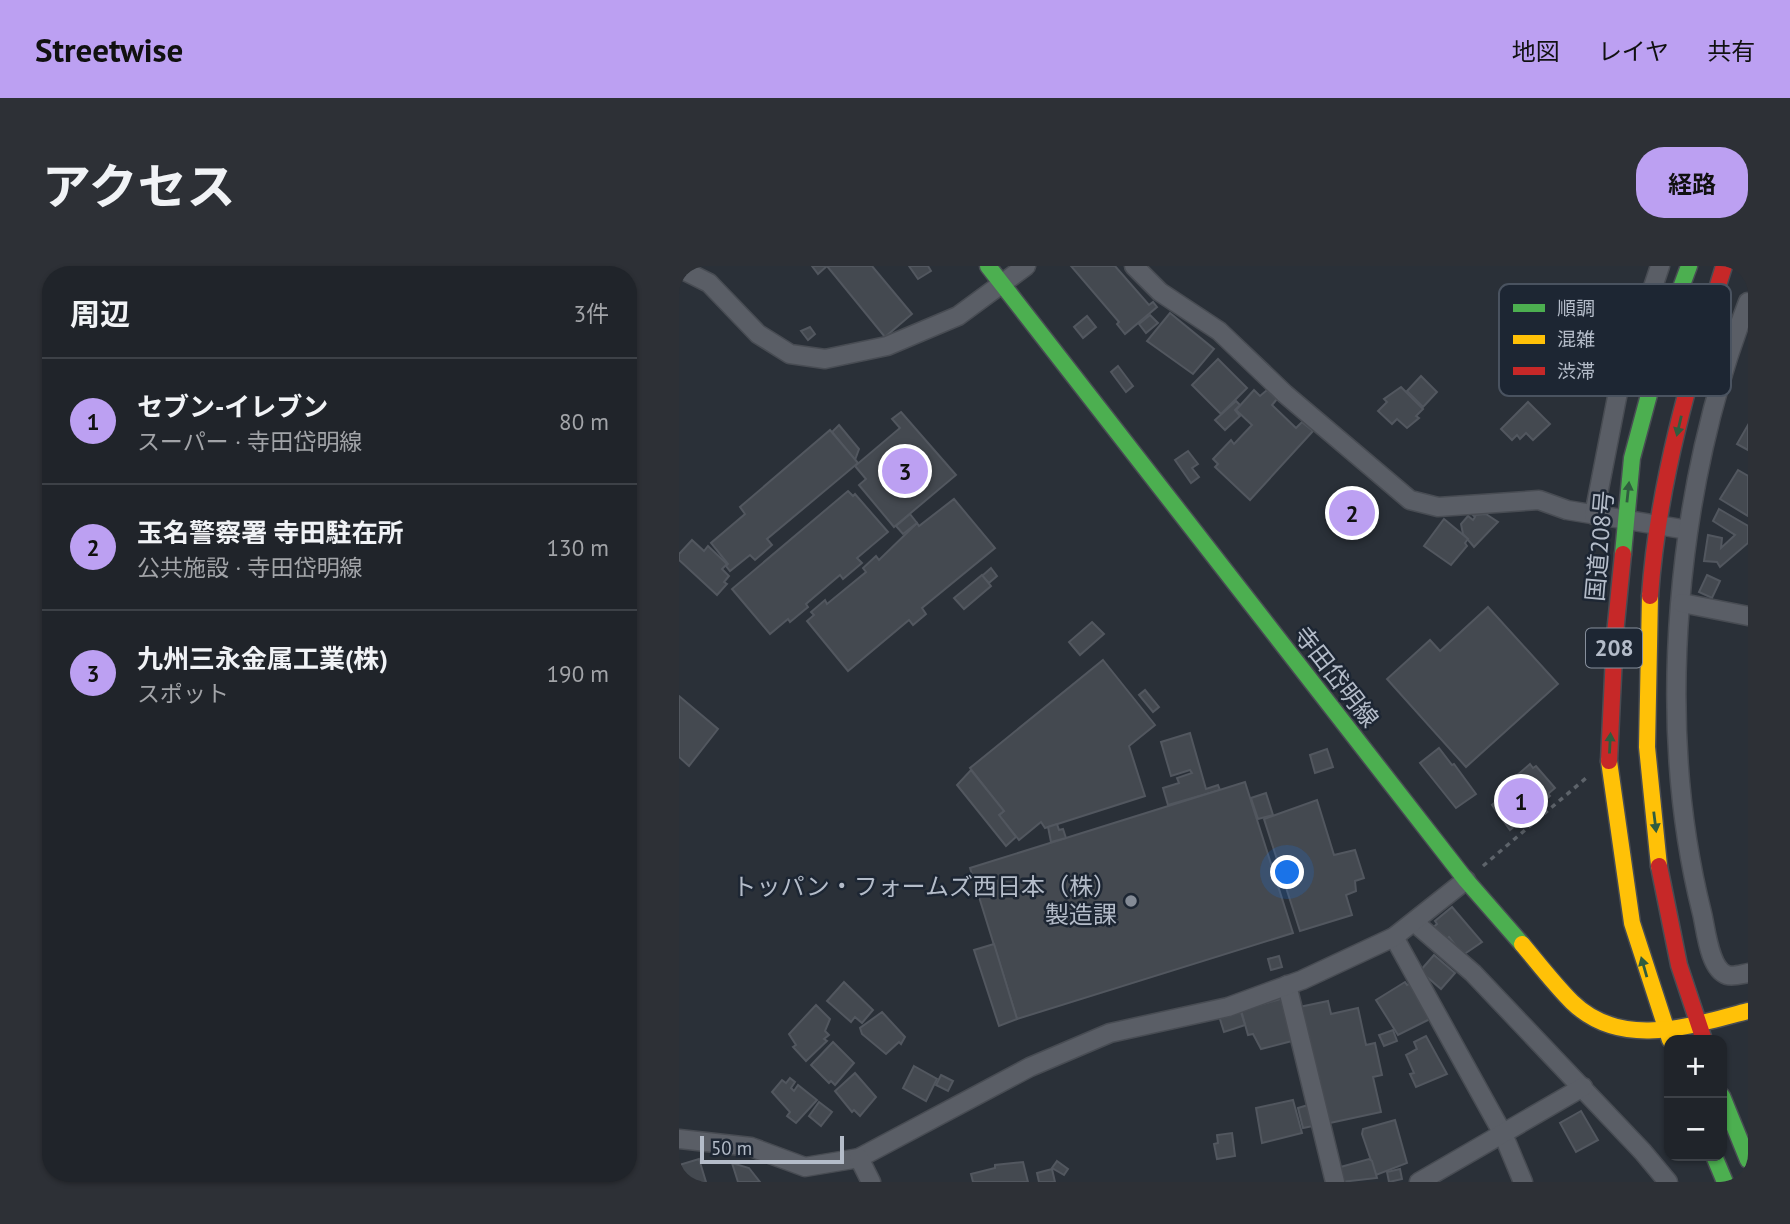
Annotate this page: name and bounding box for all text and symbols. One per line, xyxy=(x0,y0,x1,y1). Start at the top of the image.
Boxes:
text: Streetwise xyxy=(35,28,183,71)
text: 地図 xyxy=(1512,36,1560,67)
text: レイヤ xyxy=(1598,36,1669,67)
text: 共有 xyxy=(1707,36,1755,67)
button: 経路 xyxy=(1636,147,1748,218)
text: アクセス xyxy=(42,154,236,218)
legend xyxy=(1499,284,1731,396)
text: 周辺 xyxy=(70,294,130,333)
text: 順調 xyxy=(1557,296,1595,320)
text: 3件 xyxy=(573,299,609,328)
text: 混雑 xyxy=(1557,327,1595,351)
text: 渋滞 xyxy=(1557,359,1595,383)
text: セブン-イレブン xyxy=(137,390,328,423)
text: 1 xyxy=(86,407,100,436)
text: 80 m xyxy=(559,407,609,436)
one-way arrow xyxy=(1673,415,1684,437)
text: スーパー · 寺田岱明線 xyxy=(137,427,362,456)
pin: 3 xyxy=(882,445,928,497)
one-way arrow xyxy=(1623,480,1634,502)
pin: 2 xyxy=(1329,487,1375,539)
street label: 国道208号 xyxy=(1579,489,1620,603)
text: 玉名警察署 寺田駐在所 xyxy=(137,516,404,549)
text: 2 xyxy=(86,533,100,562)
text: 130 m xyxy=(547,533,609,562)
text: 公共施設 · 寺田岱明線 xyxy=(137,553,362,582)
street label: 寺田岱明線 xyxy=(1287,620,1386,734)
road number: 208 xyxy=(1586,628,1642,668)
text: 九州三永金属工業(株) xyxy=(137,642,388,675)
text: 3 xyxy=(86,659,100,688)
text: 190 m xyxy=(547,659,609,688)
text: スポット xyxy=(137,679,229,708)
one-way arrow xyxy=(1604,732,1615,754)
pin: 1 xyxy=(1498,775,1544,827)
one-way arrow xyxy=(1650,811,1661,833)
your location xyxy=(1270,855,1304,889)
place label: トッパン・フォームズ西日本（株） 製造課 xyxy=(733,871,1117,930)
marker: トッパン・フォームズ西日本（株） 製造課 xyxy=(1123,893,1139,909)
one-way arrow xyxy=(1639,956,1649,977)
map controls xyxy=(1664,1035,1727,1161)
button: + xyxy=(1664,1035,1727,1098)
button: − xyxy=(1664,1098,1727,1161)
scale bar xyxy=(700,1133,843,1165)
text: 50 m xyxy=(711,1136,752,1160)

